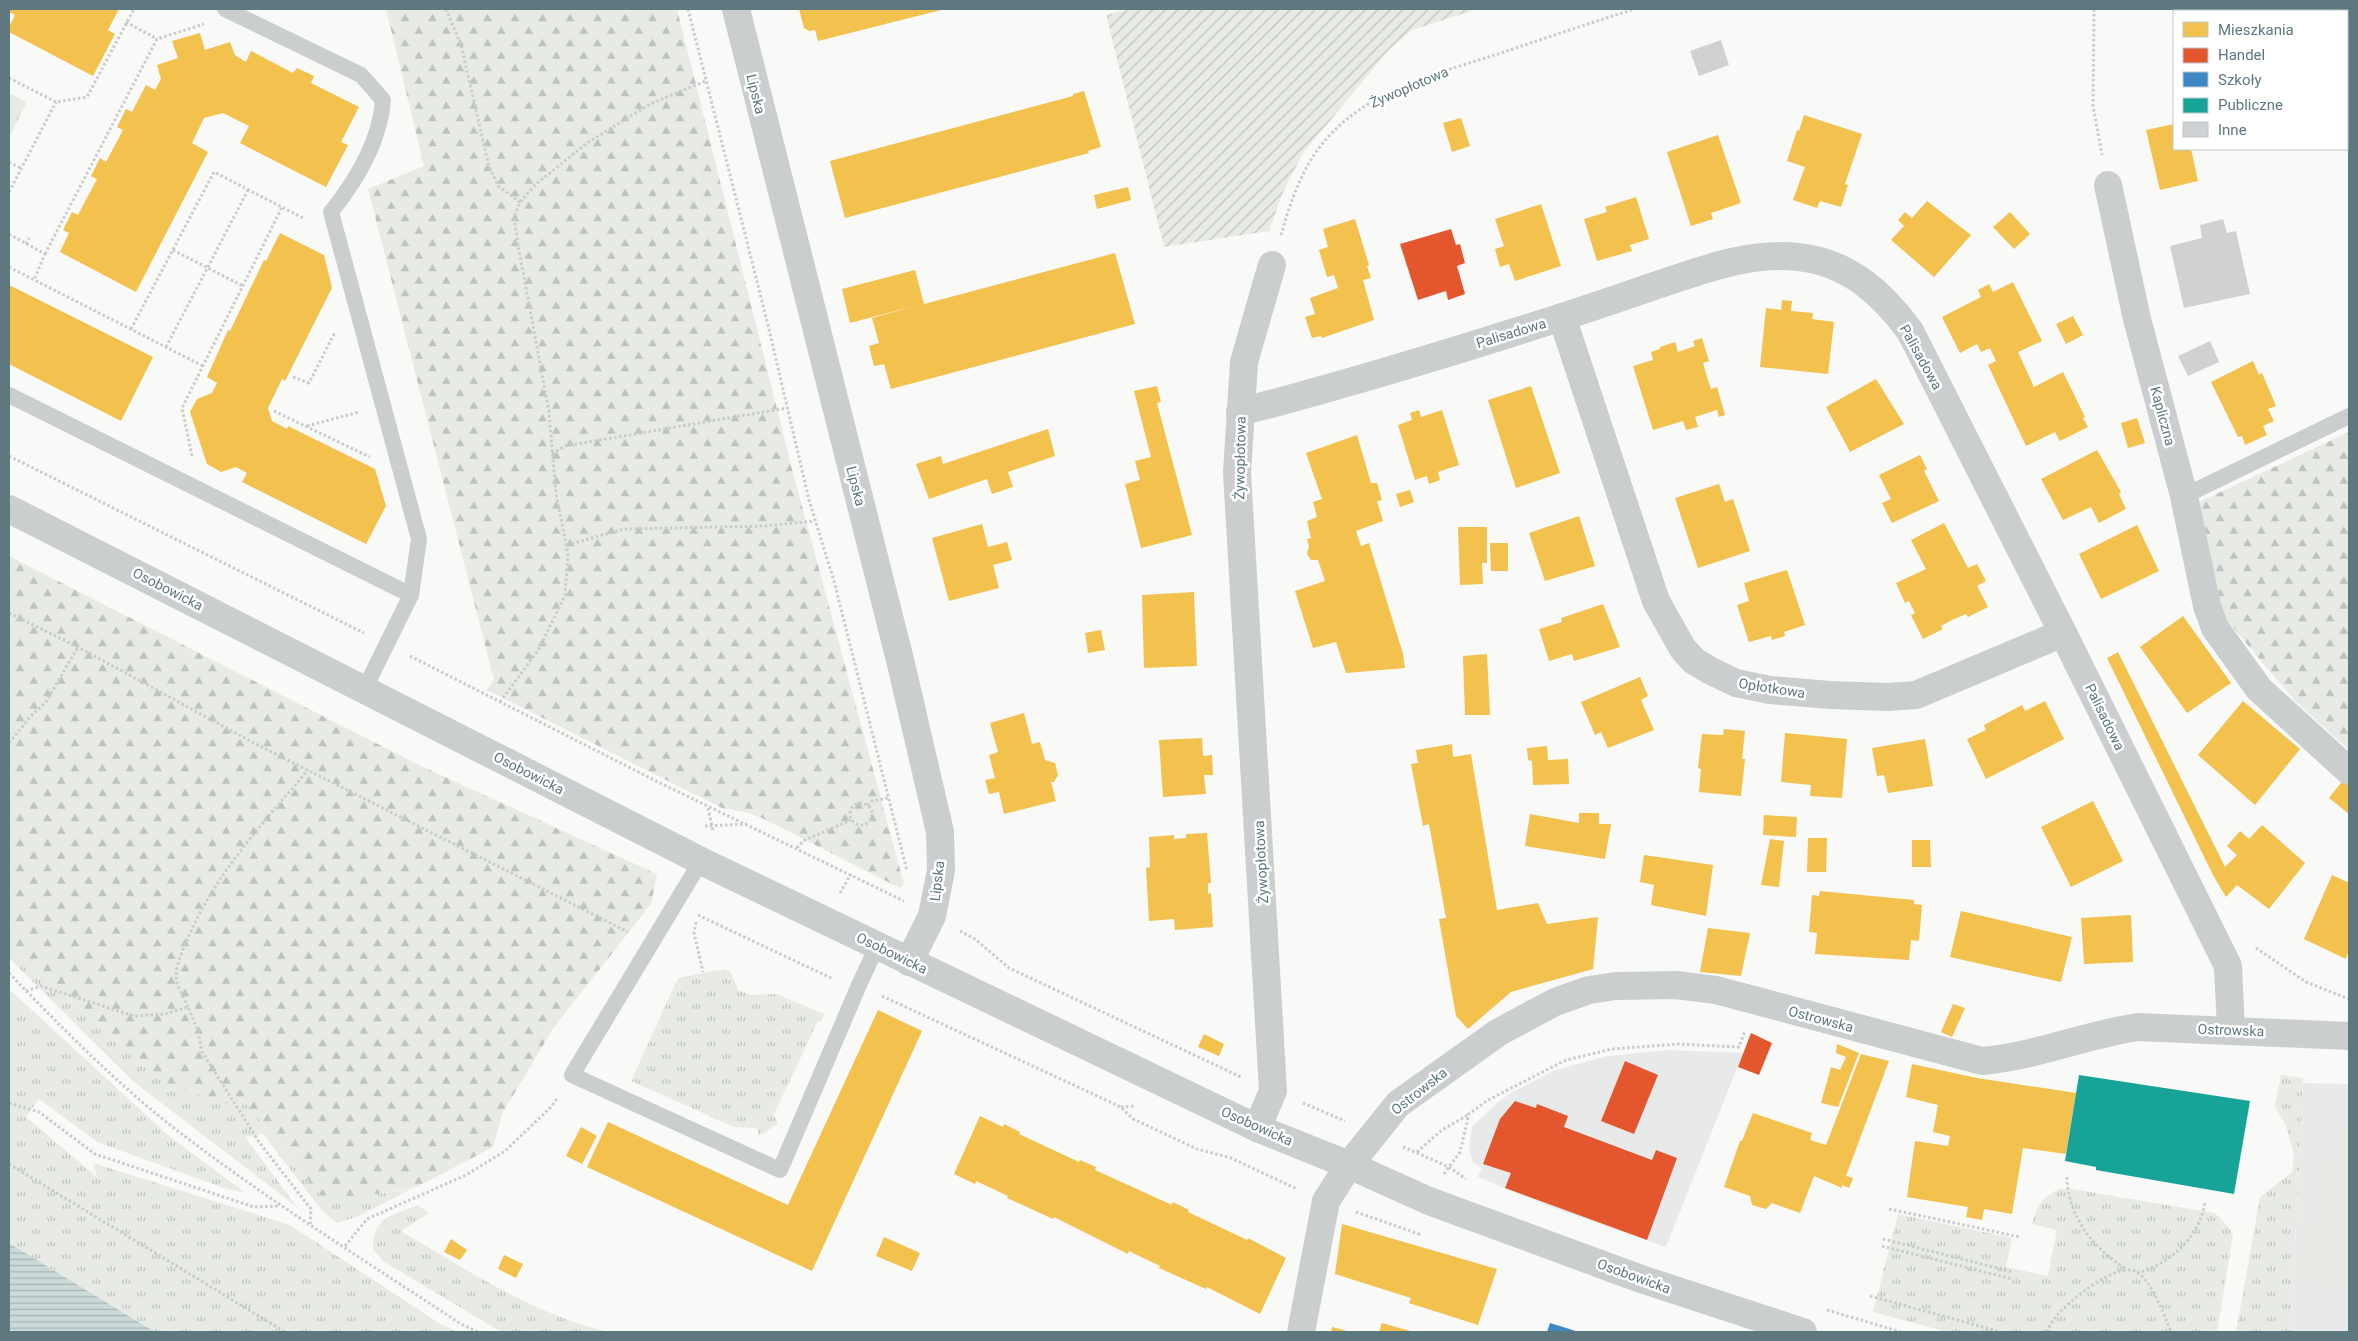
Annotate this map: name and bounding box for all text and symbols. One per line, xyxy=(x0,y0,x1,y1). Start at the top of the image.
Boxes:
legend xyxy=(2173,10,2348,150)
text: Mieszkania xyxy=(2218,21,2294,39)
text: Handel xyxy=(2218,46,2265,64)
street label: Żywopłotowa xyxy=(1367,63,1451,111)
text: Szkoły xyxy=(2218,71,2262,89)
street label: Lipska xyxy=(743,72,769,116)
text: Publiczne xyxy=(2218,96,2283,114)
text: Inne xyxy=(2218,121,2247,139)
street label: Palisadowa xyxy=(1474,315,1548,351)
street label: Palisadowa xyxy=(1897,322,1945,392)
street label: Kapliczna xyxy=(2147,385,2179,447)
street label: Żywopłotowa xyxy=(1231,416,1249,500)
street label: Lipska xyxy=(843,464,869,508)
street label: Osobowicka xyxy=(130,564,206,614)
street label: Opłotkowa xyxy=(1738,675,1806,701)
street label: Palisadowa xyxy=(2082,681,2128,753)
street label: Osobowicka xyxy=(491,748,567,798)
street label: Żywopłotowa xyxy=(1251,820,1271,904)
street label: Lipska xyxy=(927,860,947,902)
street label: Osobowicka xyxy=(854,929,930,977)
street label: Ostrowska xyxy=(1787,1003,1855,1035)
street label: Ostrowska xyxy=(2197,1021,2265,1039)
street label: Ostrowska xyxy=(1388,1064,1450,1118)
street label: Osobowicka xyxy=(1219,1103,1295,1149)
street label: Osobowicka xyxy=(1595,1255,1673,1297)

